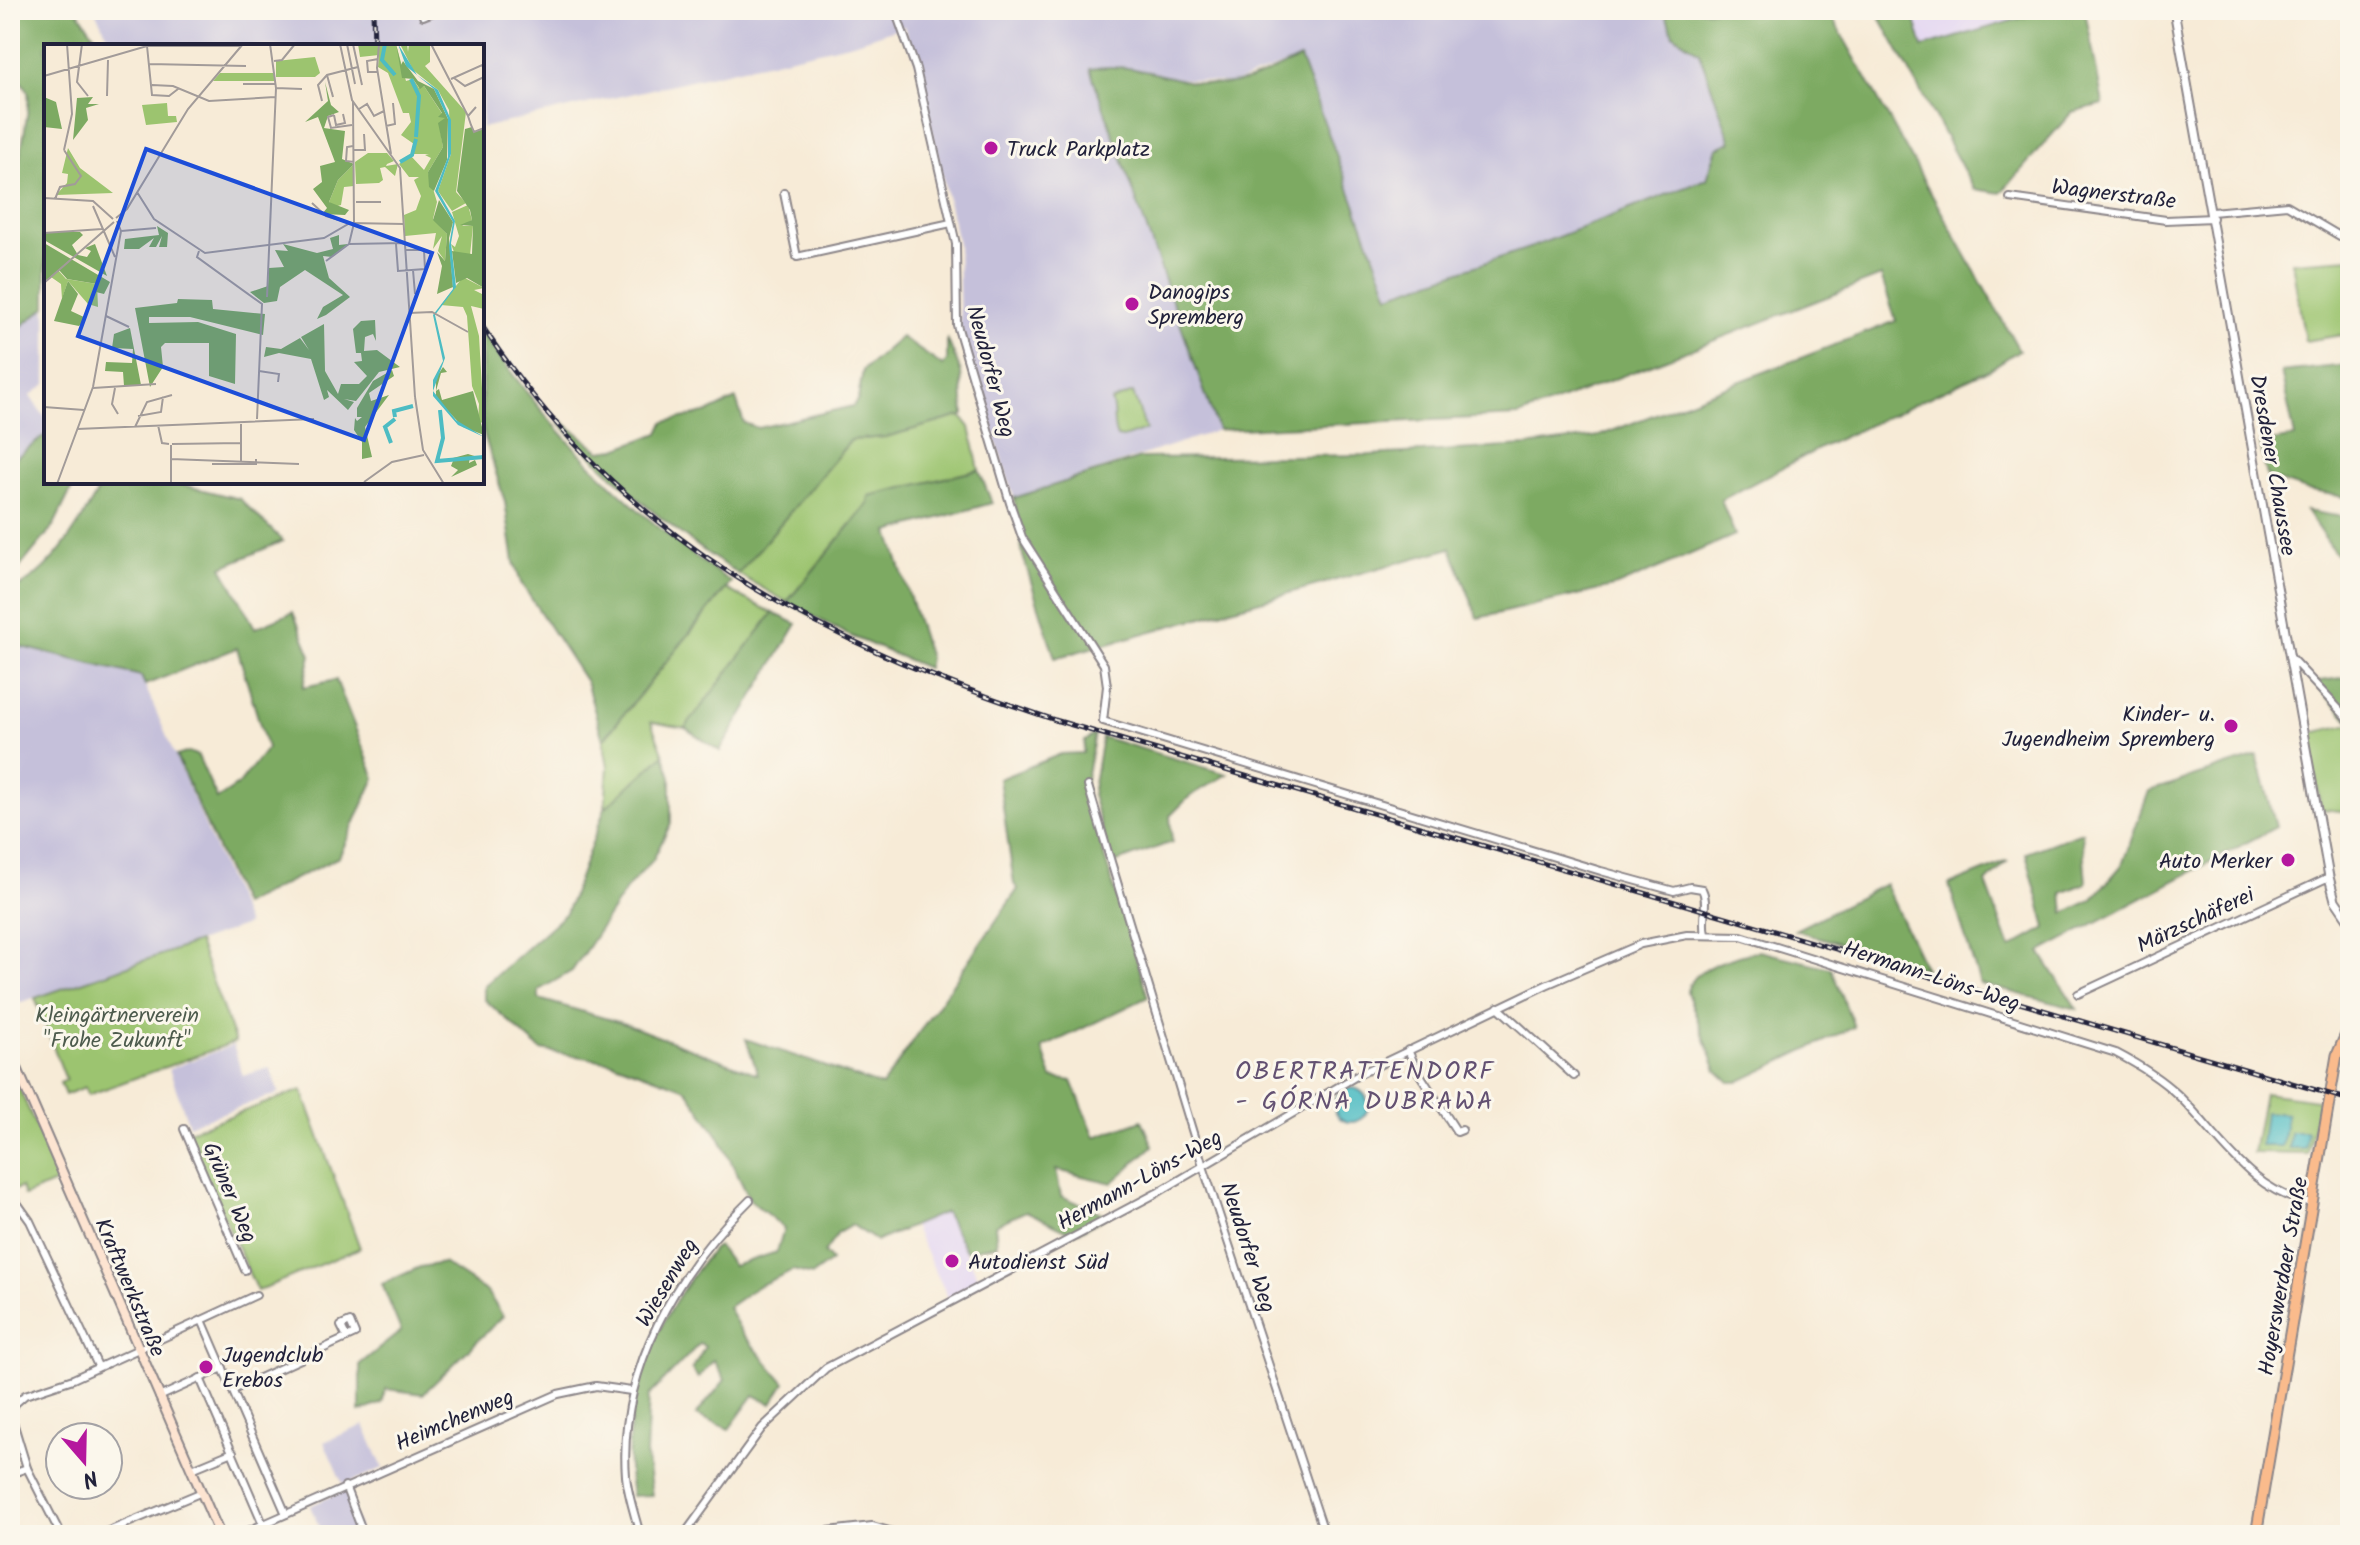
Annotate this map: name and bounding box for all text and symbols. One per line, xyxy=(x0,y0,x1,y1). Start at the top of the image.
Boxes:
inset map xyxy=(44,44,484,484)
place label: Truck Parkplatz xyxy=(1007,133,1150,168)
marker: Truck Parkplatz xyxy=(982,139,1000,157)
street label: Wagnerstraße xyxy=(2049,170,2178,220)
place label: Danogips Spremberg xyxy=(1148,276,1244,336)
marker: Danogips Spremberg xyxy=(1123,295,1141,313)
street label: Neudorfer Weg xyxy=(955,302,1024,442)
street label: Dresdener Chaussee xyxy=(2238,372,2305,559)
place label: Kinder- u. Jugendheim Spremberg xyxy=(2002,698,2215,758)
marker: Kinder- u. Jugendheim Spremberg xyxy=(2222,717,2240,735)
place label: Auto Merker xyxy=(2159,845,2274,880)
marker: Auto Merker xyxy=(2279,851,2297,869)
street label: Märzschäferei xyxy=(2131,878,2262,964)
street label: Hermann-Löns-Weg xyxy=(1838,932,2024,1022)
park label: Kleingärtnerverein "Frohe Zukunft" xyxy=(35,999,199,1059)
district label: OBERTRATTENDORF - GÓRNA DUBRAWA xyxy=(1235,1051,1495,1123)
street label: Hermann-Löns-Weg xyxy=(1051,1121,1229,1241)
street label: Grüner Weg xyxy=(192,1137,266,1249)
street label: Hoyerswerdaer Straße xyxy=(2250,1174,2319,1379)
street label: Neudorfer Weg xyxy=(1209,1178,1284,1318)
street label: Kraftwerkstraße xyxy=(84,1213,174,1363)
street label: Wiesenweg xyxy=(628,1232,709,1335)
place label: Autodienst Süd xyxy=(968,1246,1109,1281)
marker: Autodienst Süd xyxy=(943,1252,961,1270)
place label: Jugendclub Erebos xyxy=(222,1339,324,1399)
marker: Jugendclub Erebos xyxy=(197,1358,215,1376)
street label: Heimchenweg xyxy=(390,1381,520,1462)
north arrow xyxy=(44,1421,124,1501)
text: N xyxy=(77,1459,102,1496)

